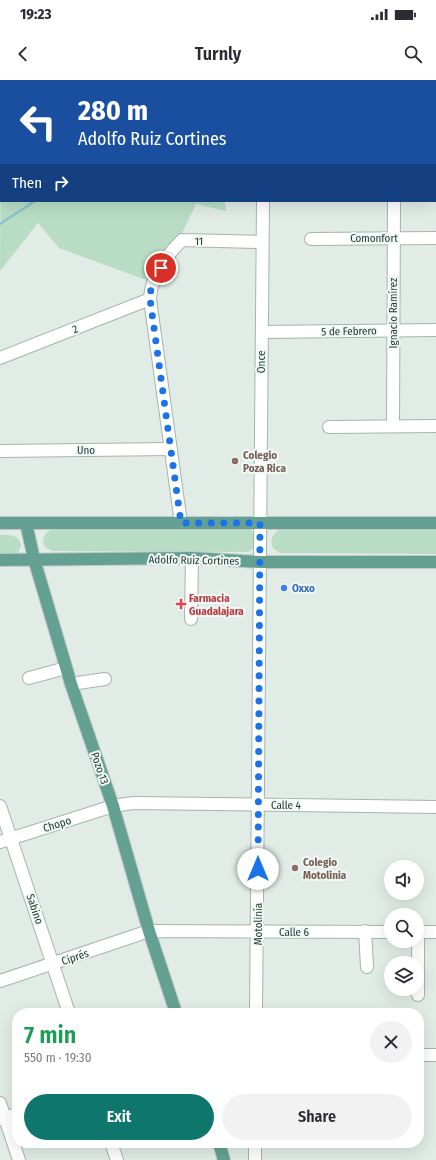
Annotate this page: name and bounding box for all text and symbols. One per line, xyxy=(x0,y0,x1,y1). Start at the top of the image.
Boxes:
text: 19:23 xyxy=(20,5,52,23)
icon: back xyxy=(12,43,34,65)
text: Turnly xyxy=(195,43,241,65)
icon: search xyxy=(402,43,424,65)
text: 280 m xyxy=(78,94,148,127)
icon: left xyxy=(12,96,64,148)
text: Adolfo Ruiz Cortines xyxy=(78,128,226,150)
icon: right xyxy=(50,172,72,194)
text: Then xyxy=(12,174,42,192)
street label: Comonfort xyxy=(350,232,398,245)
street label: 11 xyxy=(195,235,203,248)
pin xyxy=(144,251,178,285)
icon: arrive xyxy=(150,257,172,279)
street label: Ignacio Ramírez xyxy=(387,277,400,348)
street label: 2 xyxy=(70,322,80,336)
street label: 5 de Febrero xyxy=(321,325,377,338)
street label: Once xyxy=(255,351,268,373)
street label: Uno xyxy=(77,444,95,457)
place label: Colegio Poza Rica xyxy=(243,449,286,475)
marker: Colegio Poza Rica xyxy=(230,456,240,466)
street label: Adolfo Ruiz Cortines xyxy=(149,553,240,568)
place label: Oxxo xyxy=(292,582,315,595)
marker: Oxxo xyxy=(279,583,289,593)
place label: Farmacia Guadalajara xyxy=(189,592,244,618)
marker: Farmacia Guadalajara xyxy=(176,599,186,609)
street label: Pozo 13 xyxy=(88,750,111,786)
street label: Calle 4 xyxy=(271,799,302,812)
street label: Chopo xyxy=(41,814,73,835)
position arrow xyxy=(237,848,279,890)
place label: Colegio Motolinia xyxy=(303,856,347,882)
map controls xyxy=(384,860,424,996)
button: sound xyxy=(384,860,424,900)
marker: Colegio Motolinia xyxy=(290,863,300,873)
street label: Sabino xyxy=(23,892,46,926)
street label: Motolinía xyxy=(252,903,265,945)
button: search xyxy=(384,908,424,948)
street label: Calle 6 xyxy=(279,926,310,939)
street label: Ciprés xyxy=(60,947,91,968)
button: layers xyxy=(384,956,424,996)
text: 7 min xyxy=(24,1021,76,1049)
button: close xyxy=(370,1021,412,1063)
text: 550 m · 19:30 xyxy=(24,1050,91,1065)
button: Exit xyxy=(24,1094,214,1140)
button: Share xyxy=(222,1094,412,1140)

